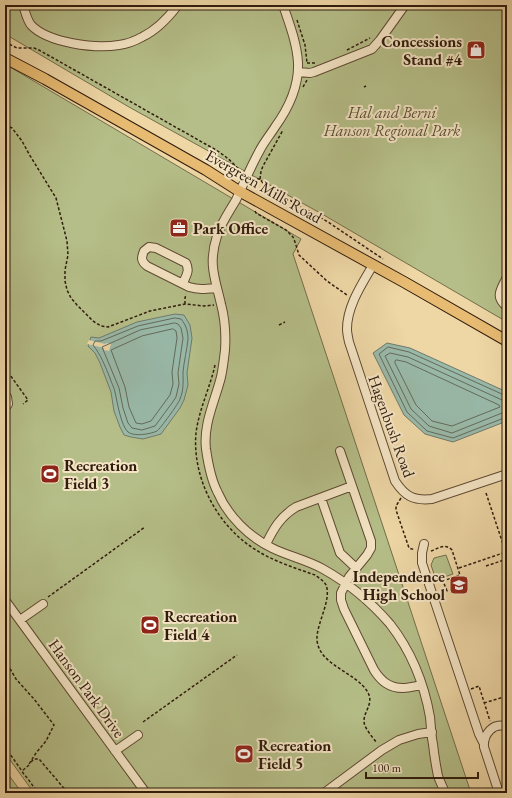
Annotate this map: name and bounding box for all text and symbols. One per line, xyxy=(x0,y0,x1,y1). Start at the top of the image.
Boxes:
place label: Concessions Stand #4 xyxy=(381,31,463,70)
shop icon: Concessions Stand #4 xyxy=(465,39,487,61)
park label: Hal and Berni Hanson Regional Park xyxy=(323,102,461,141)
street label: Evergreen Mills Road xyxy=(202,145,326,229)
office icon: Park Office xyxy=(168,217,190,239)
place label: Park Office xyxy=(193,218,268,239)
street label: Hagenbush Road xyxy=(363,372,420,481)
place label: Recreation Field 3 xyxy=(64,455,137,494)
sports icon: Recreation Field 3 xyxy=(39,463,61,485)
place label: Independence High School xyxy=(353,566,445,605)
school or university icon: Independence High School xyxy=(448,574,470,596)
place label: Recreation Field 4 xyxy=(164,606,237,645)
sports icon: Recreation Field 4 xyxy=(139,614,161,636)
street label: Hanson Park Drive xyxy=(44,635,130,742)
place label: Recreation Field 5 xyxy=(258,735,331,774)
sports icon: Recreation Field 5 xyxy=(233,743,255,765)
scale bar xyxy=(366,754,478,780)
text: 100 m xyxy=(372,760,402,776)

